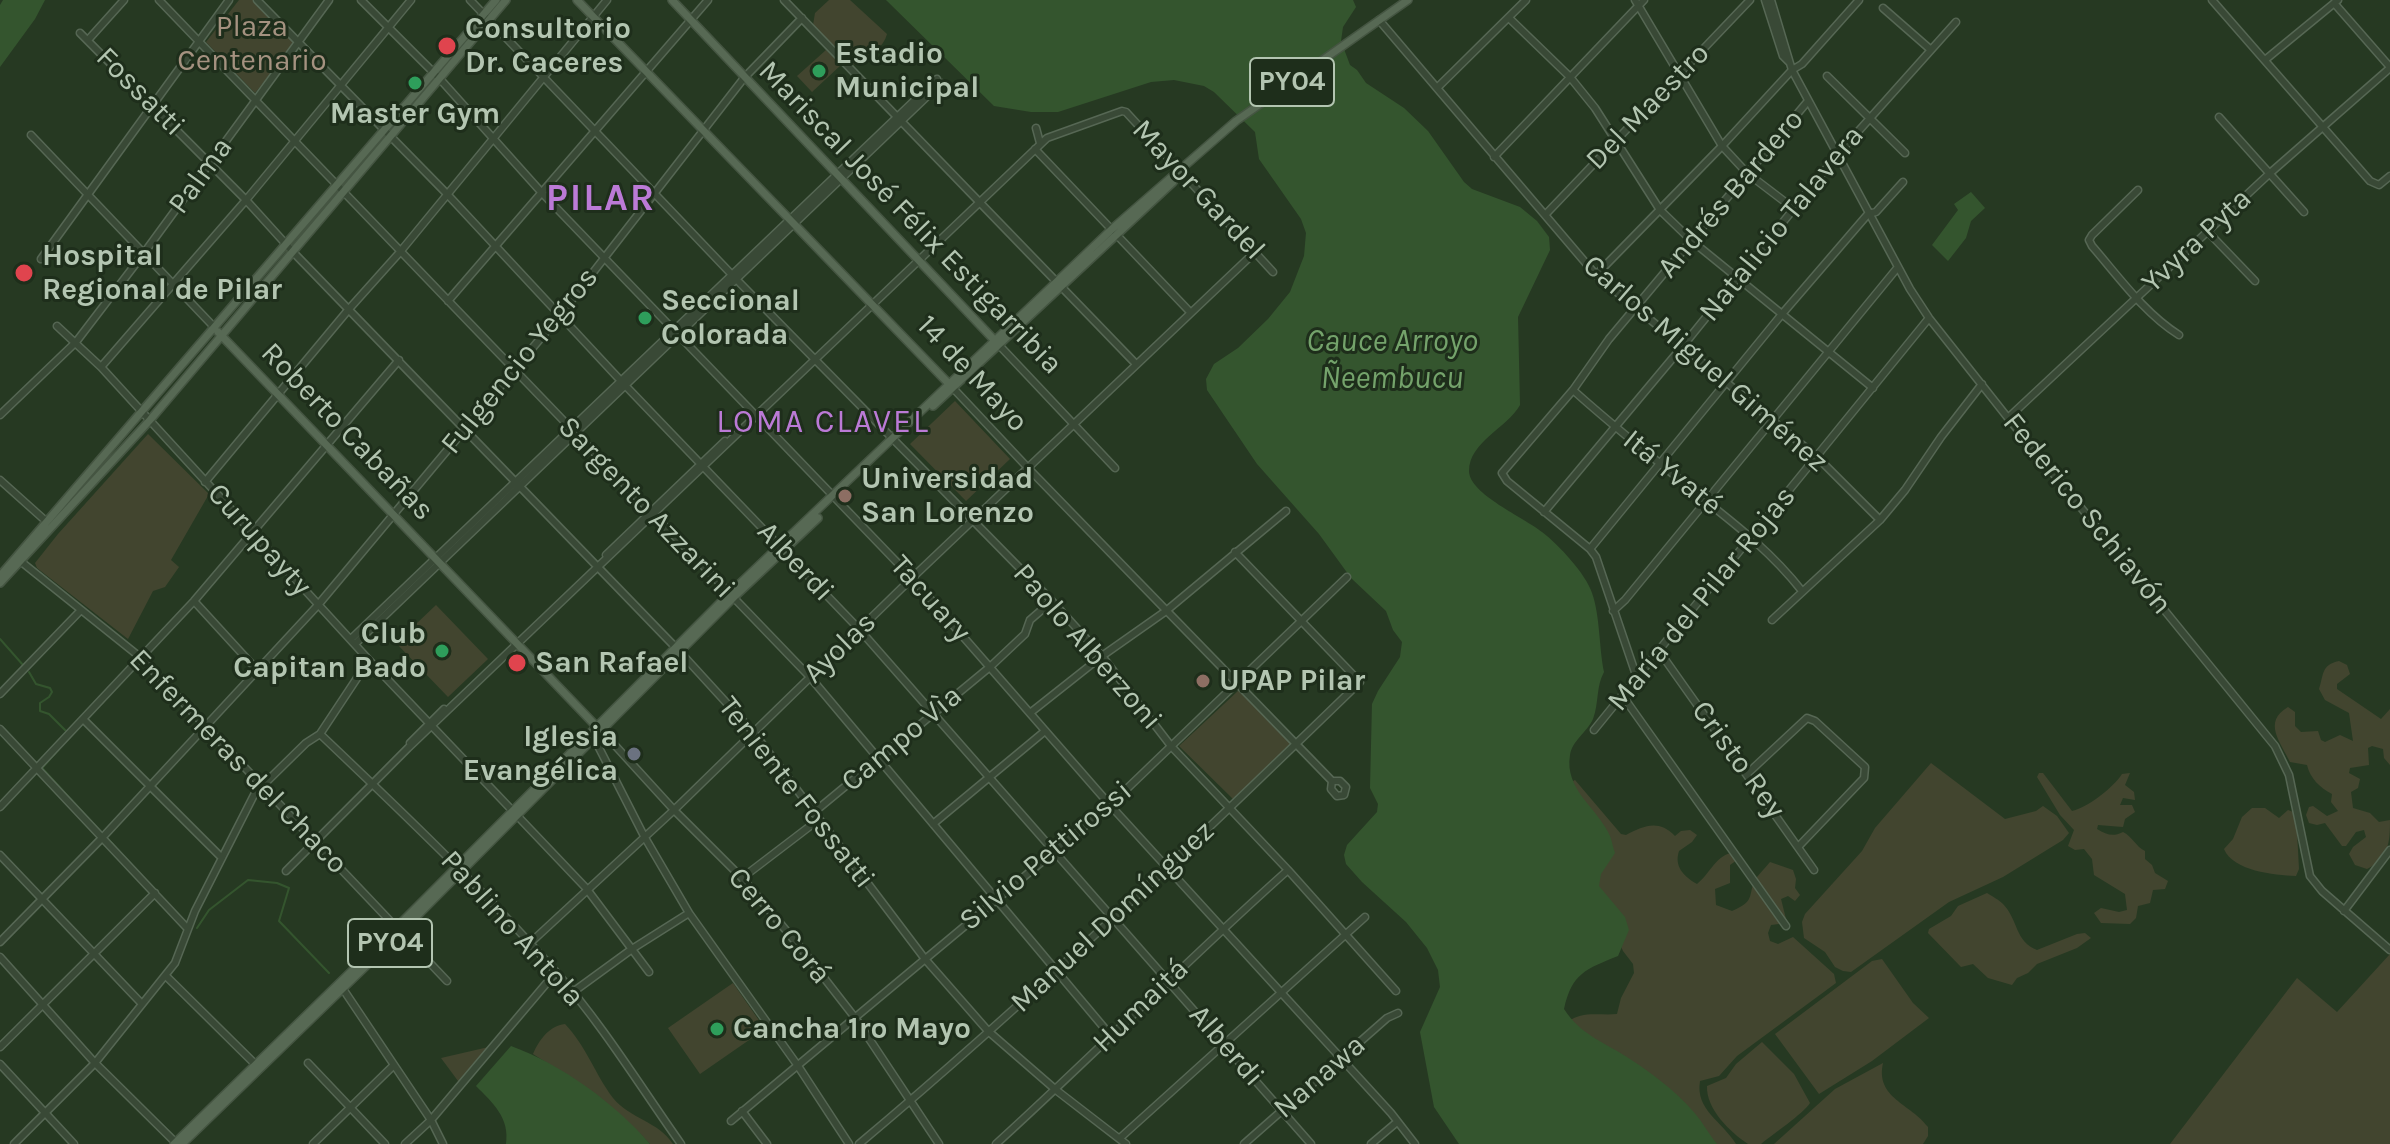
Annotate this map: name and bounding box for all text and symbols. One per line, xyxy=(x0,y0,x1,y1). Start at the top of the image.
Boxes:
park label: Plaza Centenario xyxy=(177,9,327,80)
place label: Consultorio Dr. Caceres xyxy=(465,11,631,82)
marker: Consultorio Dr. Caceres xyxy=(436,35,458,57)
place label: Estadio Municipal xyxy=(835,36,979,106)
street label: Del Maestro xyxy=(1579,36,1717,178)
street label: Fossatti xyxy=(88,40,192,144)
street label: Mariscal José Félix Estigarribia xyxy=(750,54,1070,382)
road number: PY04 xyxy=(1250,58,1334,106)
marker: Estadio Municipal xyxy=(810,62,828,80)
marker: Master Gym xyxy=(406,74,424,92)
place label: Master Gym xyxy=(330,96,500,132)
street label: Andrés Bardero xyxy=(1650,103,1812,285)
street label: Mayor Gardel xyxy=(1124,112,1272,268)
street label: Natalicio Talavera xyxy=(1692,119,1872,329)
street label: Palma xyxy=(161,131,241,221)
district label: PILAR xyxy=(546,176,656,222)
street label: Yvyra Pyta xyxy=(2135,181,2259,301)
place label: Hospital Regional de Pilar xyxy=(42,238,282,308)
street label: Carlos Miguel Giménez xyxy=(1575,248,1835,480)
street label: Fulgencio Yegros xyxy=(434,260,606,462)
marker: Hospital Regional de Pilar xyxy=(13,262,35,284)
place label: Seccional Colorada xyxy=(661,283,800,354)
street label: 14 de Mayo xyxy=(909,308,1035,440)
marker: Seccional Colorada xyxy=(636,309,654,327)
water label: Cauce Arroyo Ñeembucu xyxy=(1306,323,1478,398)
street label: Roberto Cabañas xyxy=(253,336,441,528)
district label: LOMA CLAVEL xyxy=(716,404,930,442)
street label: Federico Schiavón xyxy=(1995,406,2179,622)
street label: Sargento Azzarini xyxy=(550,409,742,607)
street label: Itá Yvaté xyxy=(1615,422,1729,524)
place label: Universidad San Lorenzo xyxy=(861,461,1034,532)
street label: Curupayty xyxy=(199,476,319,604)
street label: María del Pilar Rojas xyxy=(1600,479,1804,719)
marker: Universidad San Lorenzo xyxy=(836,487,854,505)
street label: Alberdi xyxy=(749,514,841,610)
street label: Tacuary xyxy=(882,548,978,650)
street label: Paolo Alberzoni xyxy=(1005,556,1169,738)
street label: Ayolas xyxy=(796,605,884,691)
place label: Club Capitan Bado xyxy=(233,616,426,686)
street label: Enfermeras del Chaco xyxy=(121,642,355,882)
marker: Club Capitan Bado xyxy=(433,642,451,660)
place label: San Rafael xyxy=(535,645,688,681)
marker: San Rafael xyxy=(506,652,528,674)
place label: UPAP Pilar xyxy=(1219,663,1365,699)
marker: UPAP Pilar xyxy=(1194,672,1212,690)
street label: Campo Vìa xyxy=(834,678,970,800)
street label: Teniente Fossatti xyxy=(710,690,882,896)
street label: Cristo Rey xyxy=(1683,694,1793,826)
place label: Iglesia Evangélica xyxy=(463,719,618,790)
marker: Iglesia Evangélica xyxy=(625,745,643,763)
street label: Silvio Pettirossi xyxy=(952,773,1140,939)
street label: Manuel Domínguez xyxy=(1004,813,1222,1021)
street label: Pablino Antola xyxy=(432,843,592,1015)
street label: Cerro Corá xyxy=(720,860,838,992)
road number: PY04 xyxy=(348,919,432,967)
street label: Humaitá xyxy=(1086,952,1196,1060)
street label: Alberdi xyxy=(1181,998,1271,1094)
place label: Cancha 1ro Mayo xyxy=(733,1011,971,1047)
marker: Cancha 1ro Mayo xyxy=(708,1020,726,1038)
street label: Nanawa xyxy=(1267,1027,1373,1127)

